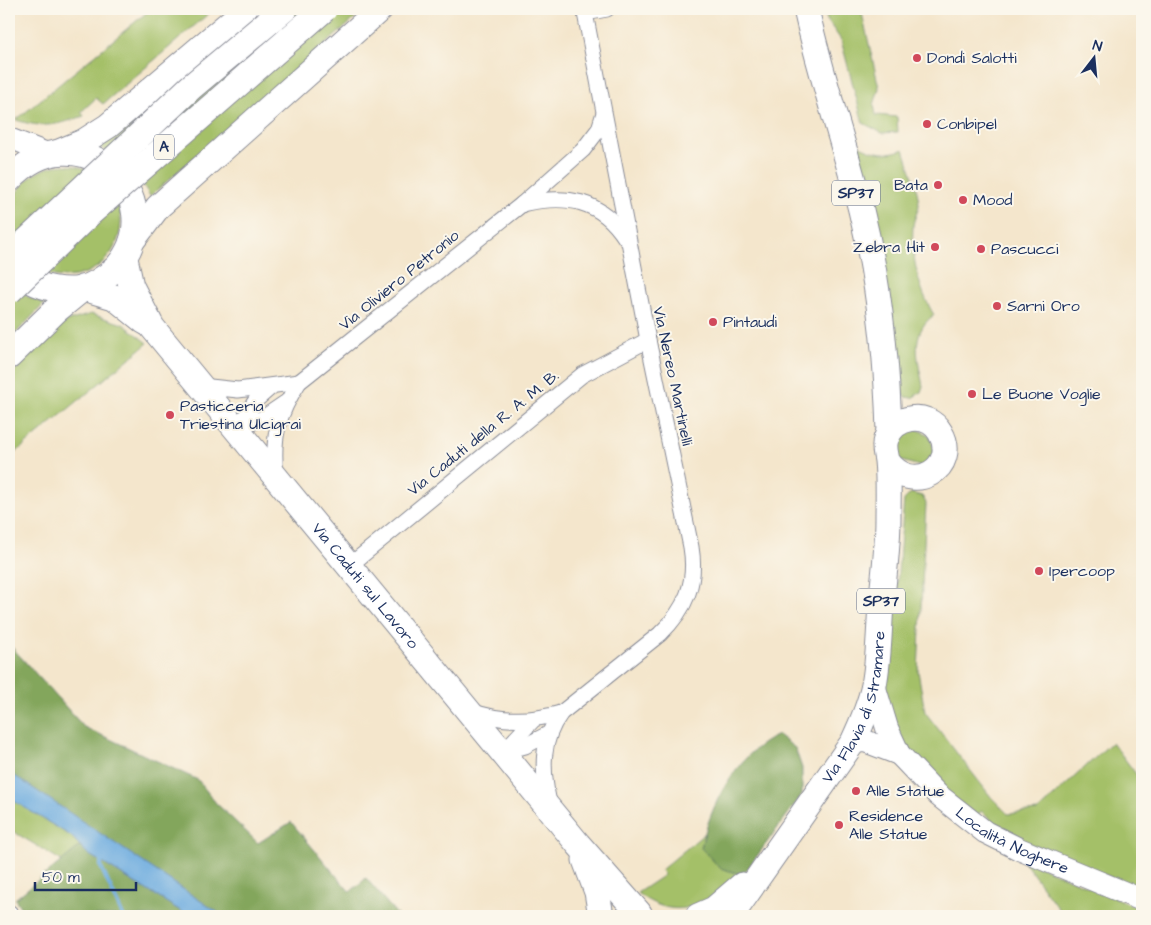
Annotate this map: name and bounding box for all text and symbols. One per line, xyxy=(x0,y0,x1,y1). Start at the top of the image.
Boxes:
north arrow xyxy=(1068,32,1118,82)
text: N xyxy=(1090,36,1104,57)
place label: Dondi Salotti xyxy=(927,47,1017,69)
marker: Dondi Salotti xyxy=(911,52,923,64)
place label: Conbipel xyxy=(937,113,997,135)
marker: Conbipel xyxy=(921,118,933,130)
road number: A xyxy=(154,134,174,160)
place label: Bata xyxy=(894,174,928,196)
marker: Bata xyxy=(932,179,944,191)
road number: SP37 xyxy=(832,180,880,206)
place label: Mood xyxy=(973,189,1012,211)
marker: Mood xyxy=(957,194,969,206)
street label: Via Oliviero Petronio xyxy=(334,225,464,335)
place label: Zebra Hit xyxy=(853,236,926,258)
place label: Pascucci xyxy=(991,238,1059,260)
marker: Zebra Hit xyxy=(929,241,941,253)
marker: Pascucci xyxy=(975,243,987,255)
place label: Sarni Oro xyxy=(1007,295,1080,317)
marker: Sarni Oro xyxy=(991,300,1003,312)
street label: Via Nereo Martinelli xyxy=(648,304,699,448)
place label: Pintaudi xyxy=(723,311,778,333)
marker: Pintaudi xyxy=(707,316,719,328)
street label: Via Caduti della R. A. M. B. xyxy=(403,365,563,501)
place label: Le Buone Voglie xyxy=(982,383,1101,406)
marker: Le Buone Voglie xyxy=(966,388,978,400)
place label: Pasticceria Triestina Ulcigrai xyxy=(180,395,302,436)
marker: Pasticceria Triestina Ulcigrai xyxy=(164,409,176,421)
street label: Via Caduti sul Lavoro xyxy=(307,518,424,654)
place label: Ipercoop xyxy=(1049,560,1115,582)
marker: Ipercoop xyxy=(1033,565,1045,577)
road number: SP37 xyxy=(857,588,905,614)
street label: Via Flavia di Stramare xyxy=(816,630,890,788)
place label: Alle Statue xyxy=(866,780,945,802)
marker: Alle Statue xyxy=(850,785,862,797)
street label: Località Noghere xyxy=(951,802,1072,880)
place label: Residence Alle Statue xyxy=(849,805,928,845)
marker: Residence Alle Statue xyxy=(833,819,845,831)
scale bar xyxy=(35,860,136,892)
text: 50 m xyxy=(42,867,80,888)

